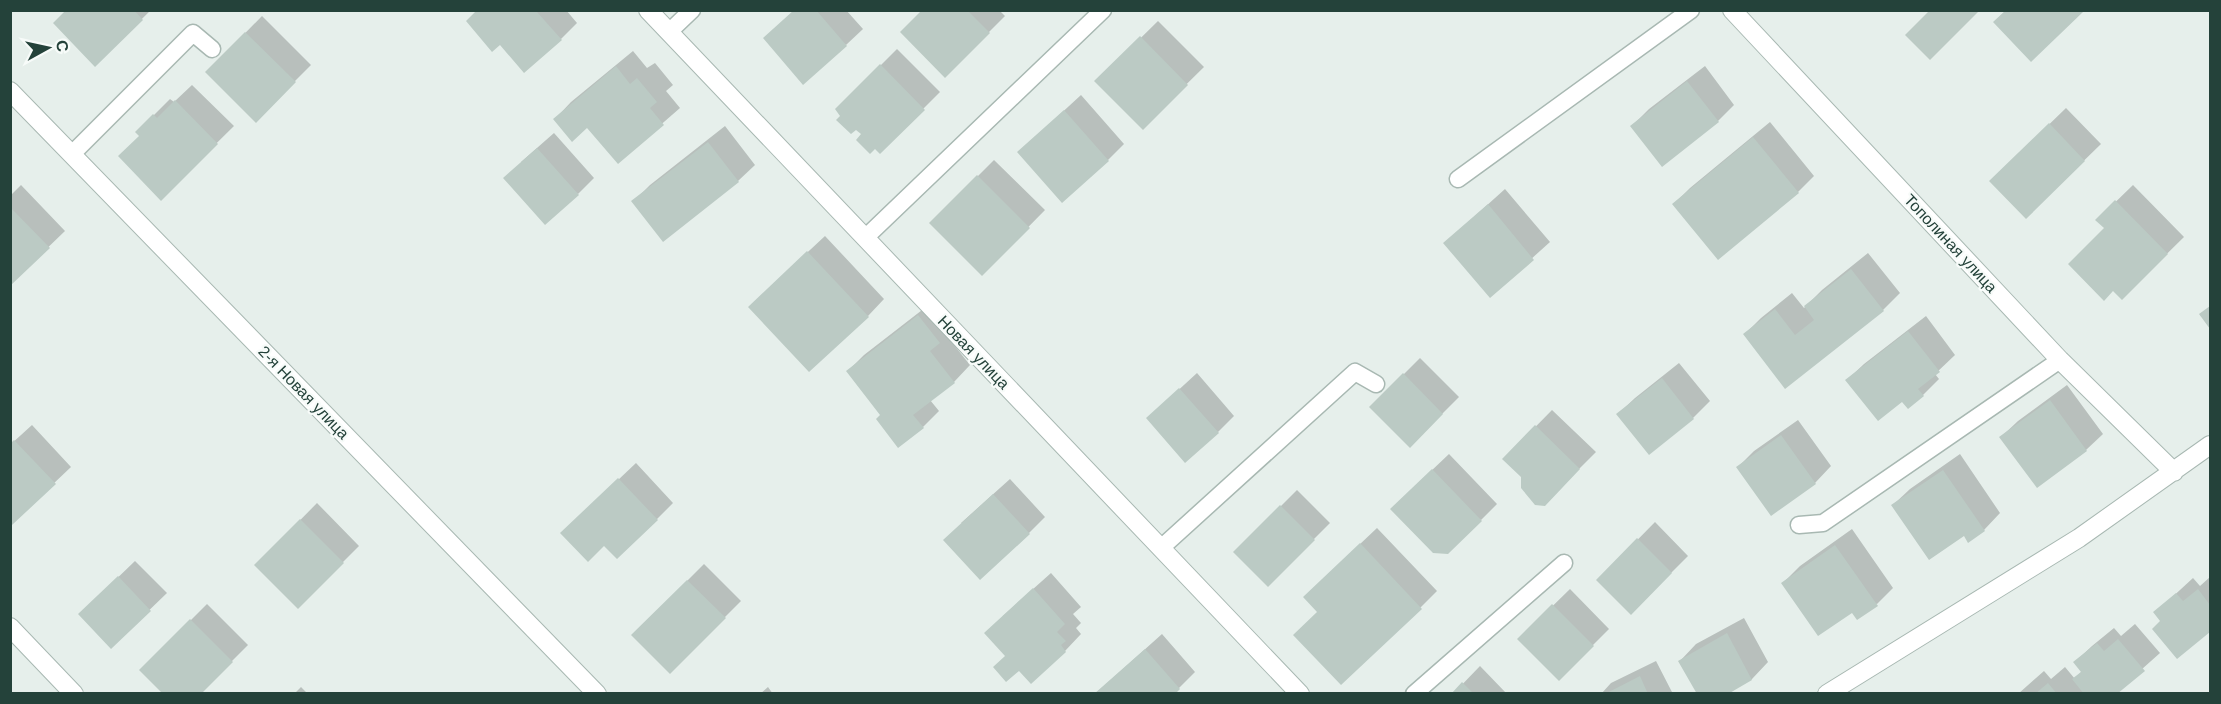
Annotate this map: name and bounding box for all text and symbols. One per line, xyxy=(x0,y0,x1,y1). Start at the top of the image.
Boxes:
north arrow xyxy=(18,18,78,78)
text: С xyxy=(53,39,72,53)
street label: Тополиная улица xyxy=(1901,191,2000,296)
street label: Новая улица xyxy=(935,312,1013,392)
street label: 2-я Новая улица xyxy=(255,343,352,442)

